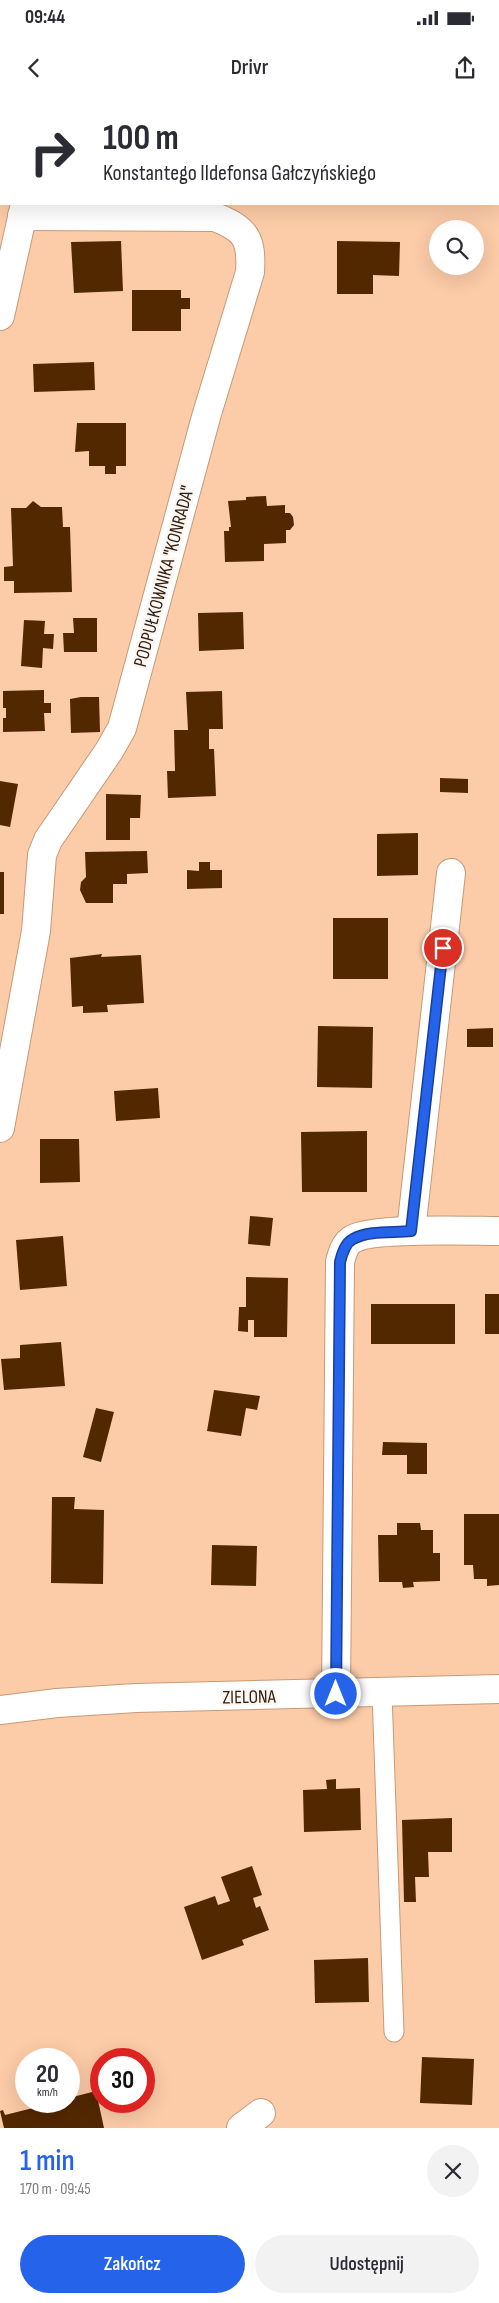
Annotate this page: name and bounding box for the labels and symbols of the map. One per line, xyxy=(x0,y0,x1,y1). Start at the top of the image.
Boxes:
street label: PODPUŁKOWNIKA "KONRADA" xyxy=(129,483,200,670)
pin xyxy=(422,927,464,969)
position arrow xyxy=(309,1667,361,1719)
street label: ZIELONA xyxy=(222,1686,277,1709)
speed limit sign: 30 xyxy=(90,2048,155,2113)

